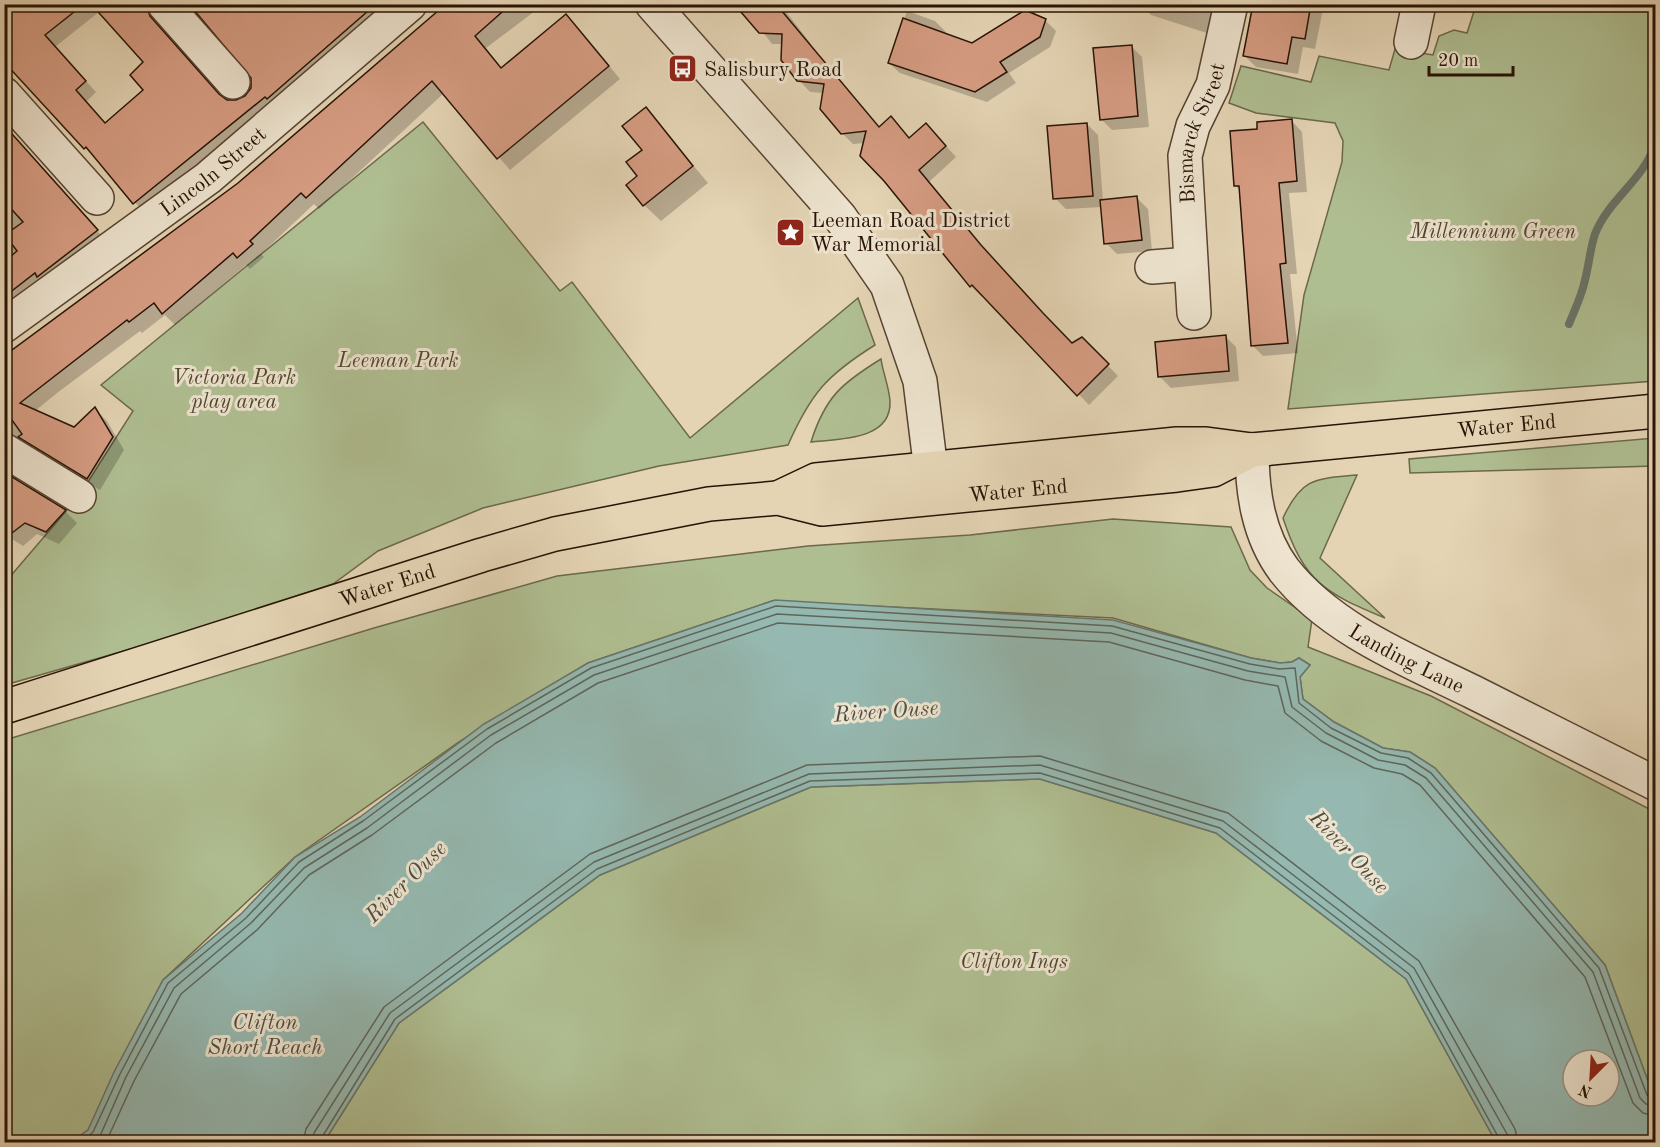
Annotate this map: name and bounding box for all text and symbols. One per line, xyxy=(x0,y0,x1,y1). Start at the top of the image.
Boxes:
scale bar xyxy=(1429,39,1513,77)
text: 20 m xyxy=(1438,52,1478,70)
bus stop icon: Salisbury Road xyxy=(667,53,699,85)
place label: Salisbury Road xyxy=(704,60,842,81)
street label: Bismarck Street xyxy=(1176,61,1230,204)
street label: Lincoln Street xyxy=(157,124,271,221)
place label: Leeman Road District War Memorial xyxy=(811,211,1011,256)
place icon: Leeman Road District War Memorial xyxy=(774,216,806,248)
park label: Millennium Green xyxy=(1409,222,1576,243)
park label: Leeman Park xyxy=(337,351,458,372)
park label: Victoria Park play area xyxy=(172,368,296,413)
street label: Water End xyxy=(1456,412,1557,442)
street label: Water End xyxy=(968,477,1069,507)
street label: Water End xyxy=(337,562,438,612)
street label: Landing Lane xyxy=(1345,621,1467,698)
water label: River Ouse xyxy=(832,697,939,727)
water label: River Ouse xyxy=(1304,806,1392,898)
water label: River Ouse xyxy=(361,838,451,928)
park label: Clifton Ings xyxy=(960,952,1068,973)
water label: Clifton Short Reach xyxy=(208,1012,322,1059)
north arrow xyxy=(1561,1048,1621,1108)
text: N xyxy=(1576,1080,1595,1100)

